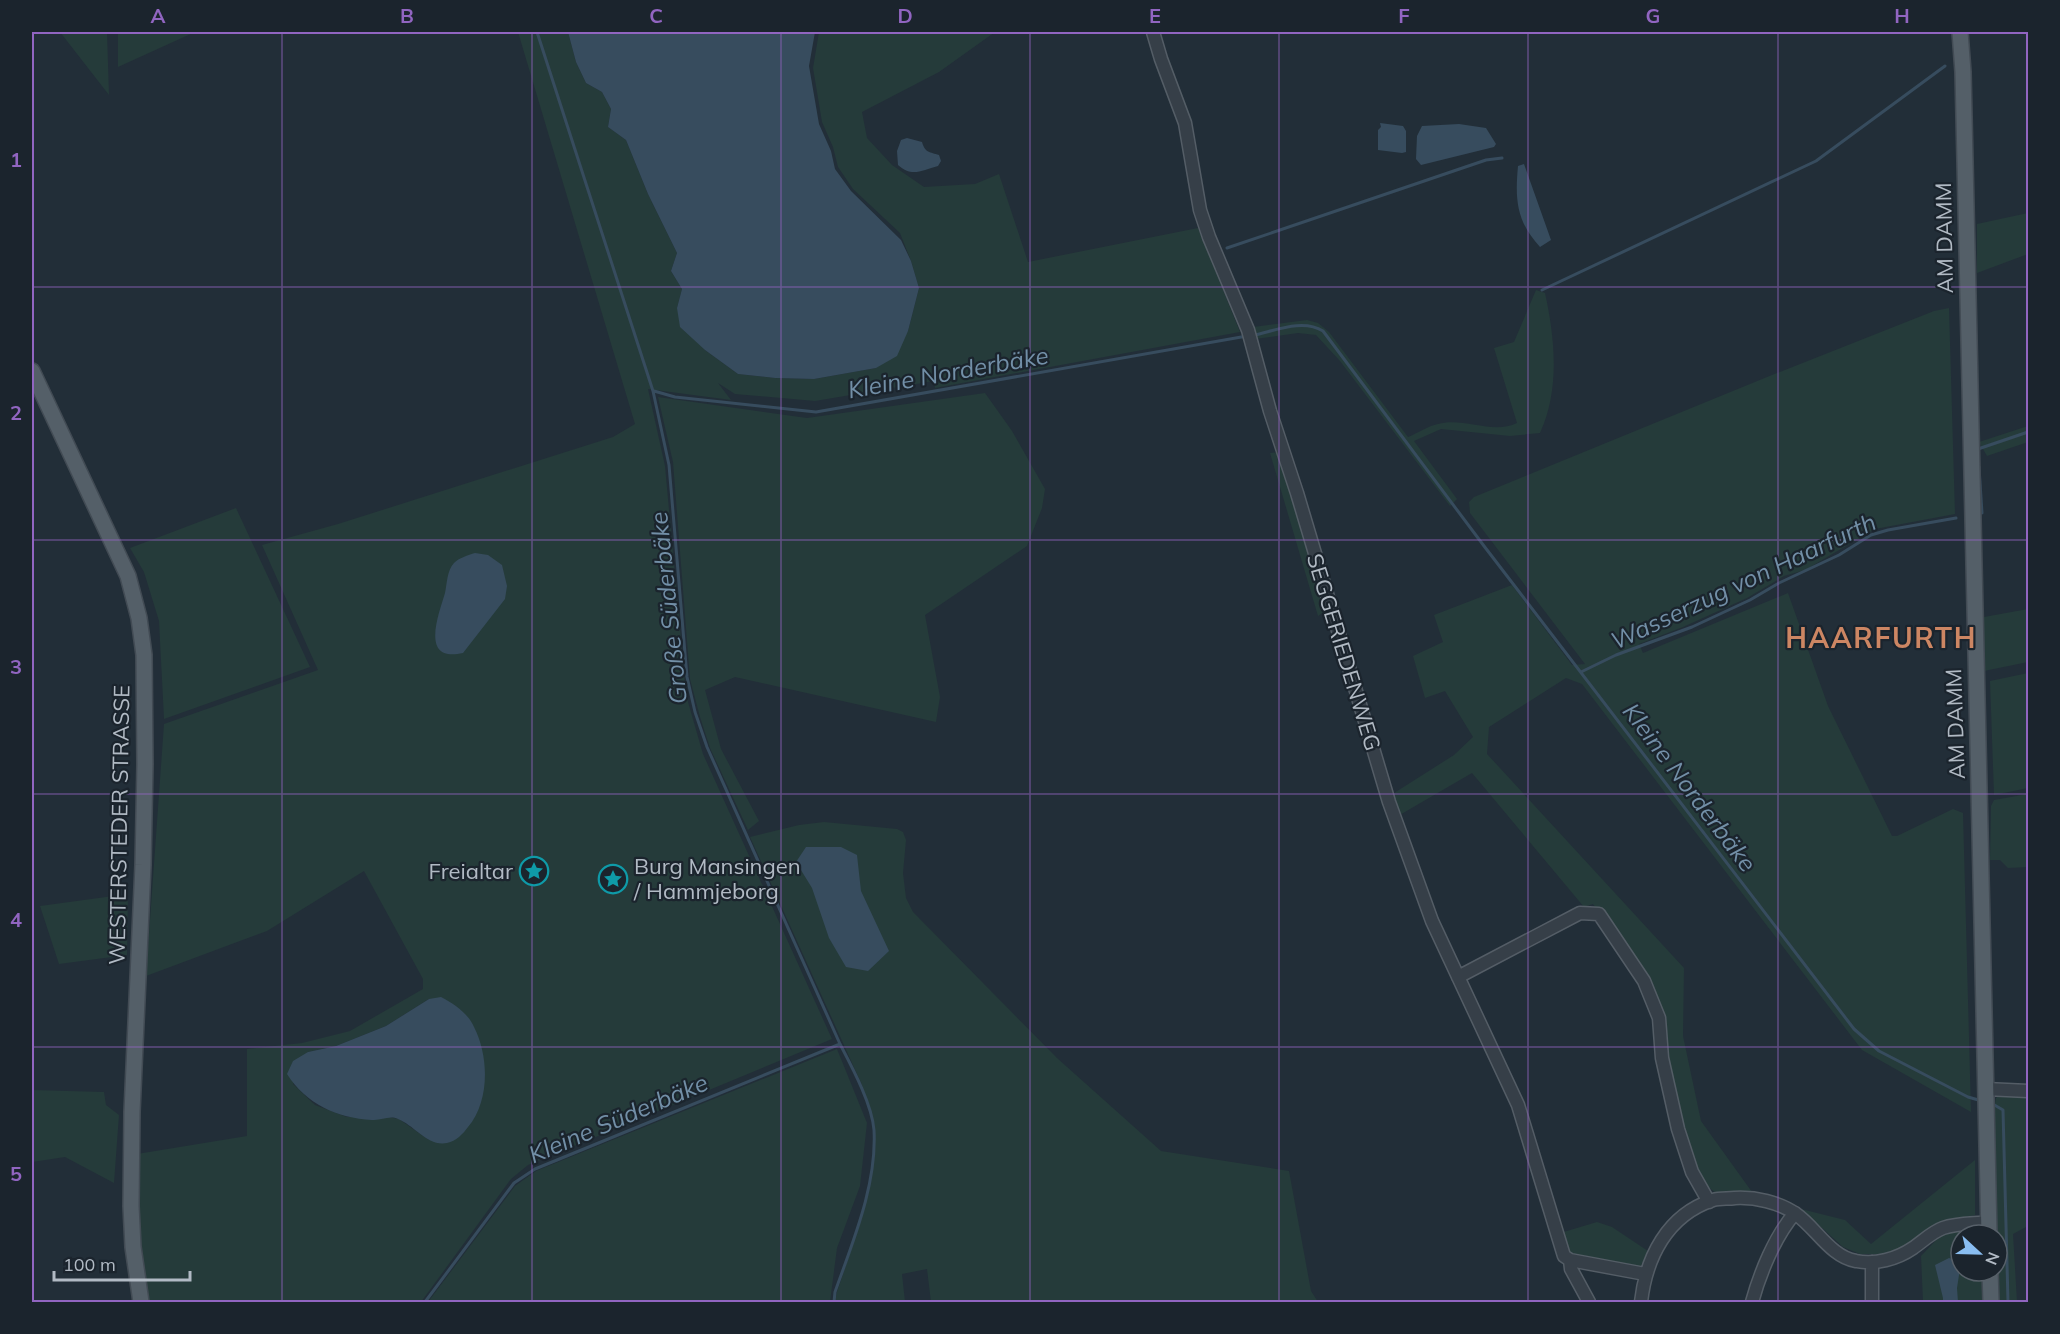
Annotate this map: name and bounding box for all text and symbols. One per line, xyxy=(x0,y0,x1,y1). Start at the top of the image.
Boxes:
text: A xyxy=(151,3,166,28)
text: B xyxy=(400,3,414,28)
text: C xyxy=(649,3,663,28)
text: D xyxy=(897,3,913,28)
text: E xyxy=(1149,3,1161,28)
text: F xyxy=(1398,3,1410,28)
text: G xyxy=(1646,3,1660,28)
text: H xyxy=(1894,3,1910,28)
text: 1 xyxy=(10,147,22,172)
street label: AM DAMM xyxy=(1929,182,1959,294)
water label: Kleine Norderbäke xyxy=(845,340,1051,404)
text: 2 xyxy=(10,400,22,425)
water label: Wasserzug von Haarfurth xyxy=(1606,506,1880,656)
water label: Große Süderbäke xyxy=(643,510,693,706)
street label: SEGGERIEDENWEG xyxy=(1301,550,1387,754)
district label: HAARFURTH xyxy=(1785,620,1977,655)
text: 3 xyxy=(10,654,22,679)
street label: AM DAMM xyxy=(1939,668,1971,780)
street label: WESTERSTEDER STRASSE xyxy=(103,685,135,965)
water label: Kleine Norderbäke xyxy=(1617,697,1763,877)
place label: Burg Mansingen / Hammjeborg xyxy=(633,852,801,905)
place icon: Freialtar xyxy=(518,855,550,887)
place label: Freialtar xyxy=(428,857,513,885)
place icon: Burg Mansingen / Hammjeborg xyxy=(597,863,629,895)
text: 4 xyxy=(10,907,22,932)
water label: Kleine Süderbäke xyxy=(524,1067,712,1169)
text: 5 xyxy=(10,1161,22,1186)
north arrow xyxy=(1949,1223,2009,1283)
scale bar xyxy=(54,1244,190,1282)
text: N xyxy=(1981,1249,2004,1268)
text: 100 m xyxy=(63,1253,116,1276)

